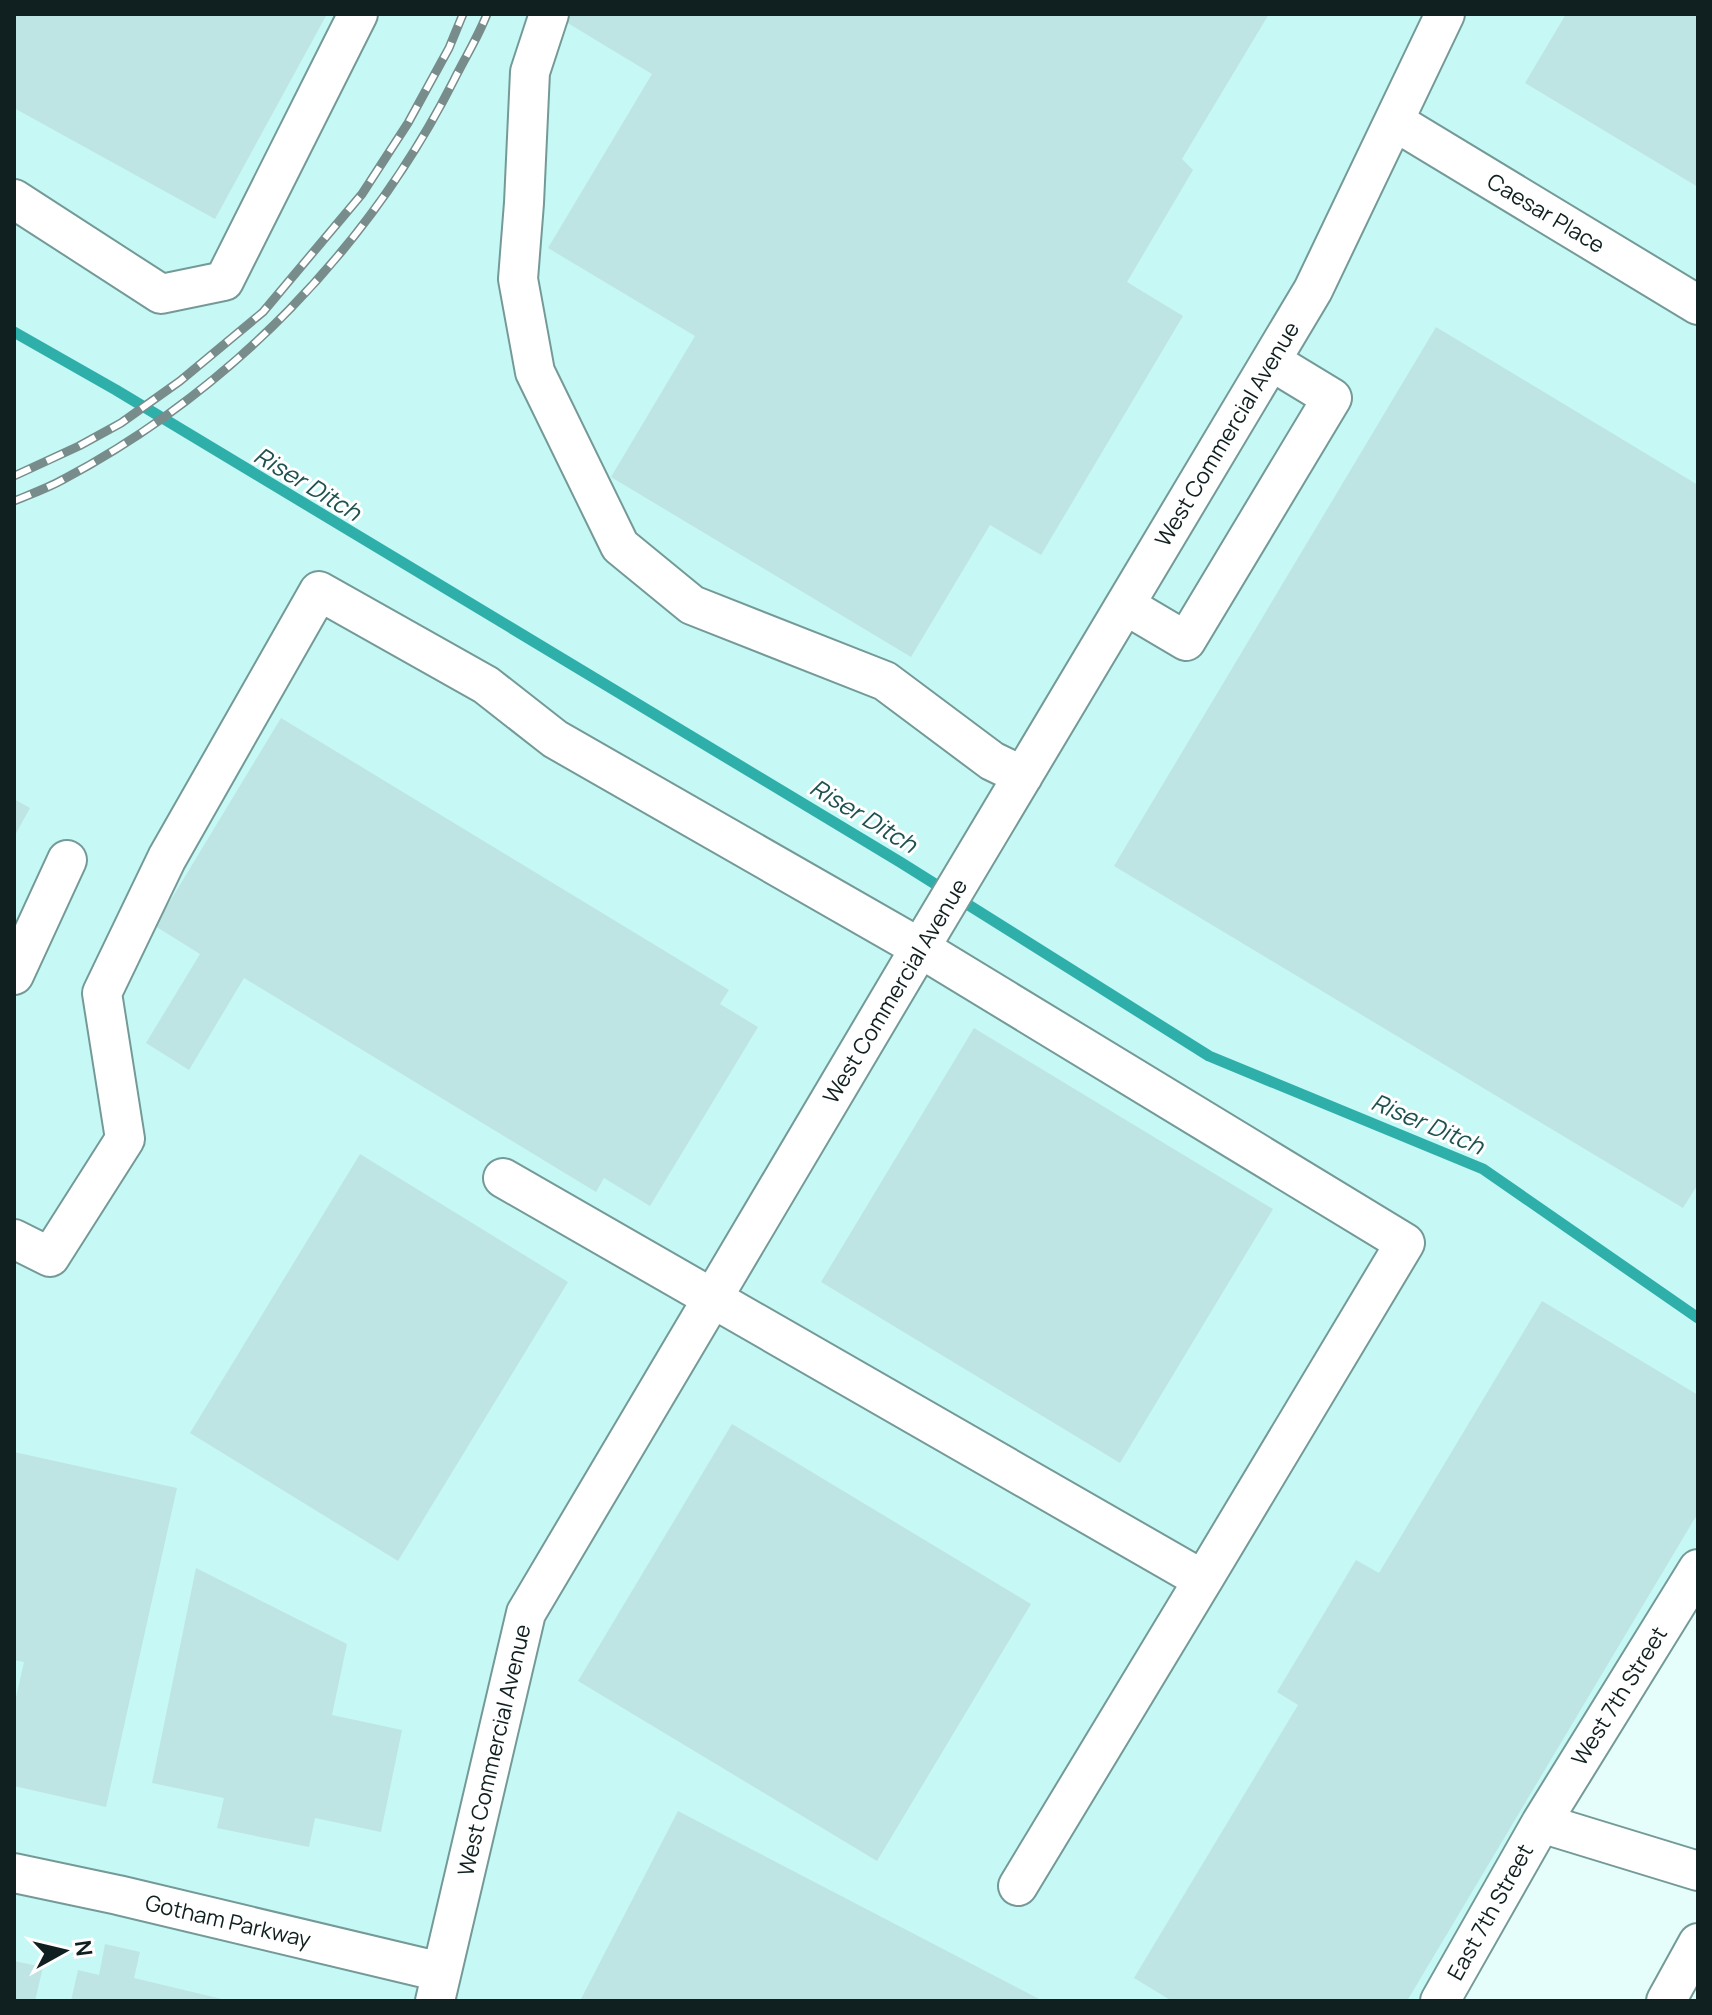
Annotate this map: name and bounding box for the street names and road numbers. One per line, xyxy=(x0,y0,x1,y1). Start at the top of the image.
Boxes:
street label: Caesar Place xyxy=(1482,166,1611,260)
street label: West Commercial Avenue xyxy=(1148,316,1306,552)
street label: West Commercial Avenue xyxy=(816,873,974,1109)
street label: West Commercial Avenue xyxy=(450,1621,538,1879)
street label: West 7th Street xyxy=(1564,1621,1674,1771)
street label: East 7th Street xyxy=(1440,1838,1540,1986)
street label: Gotham Parkway xyxy=(142,1887,314,1955)

